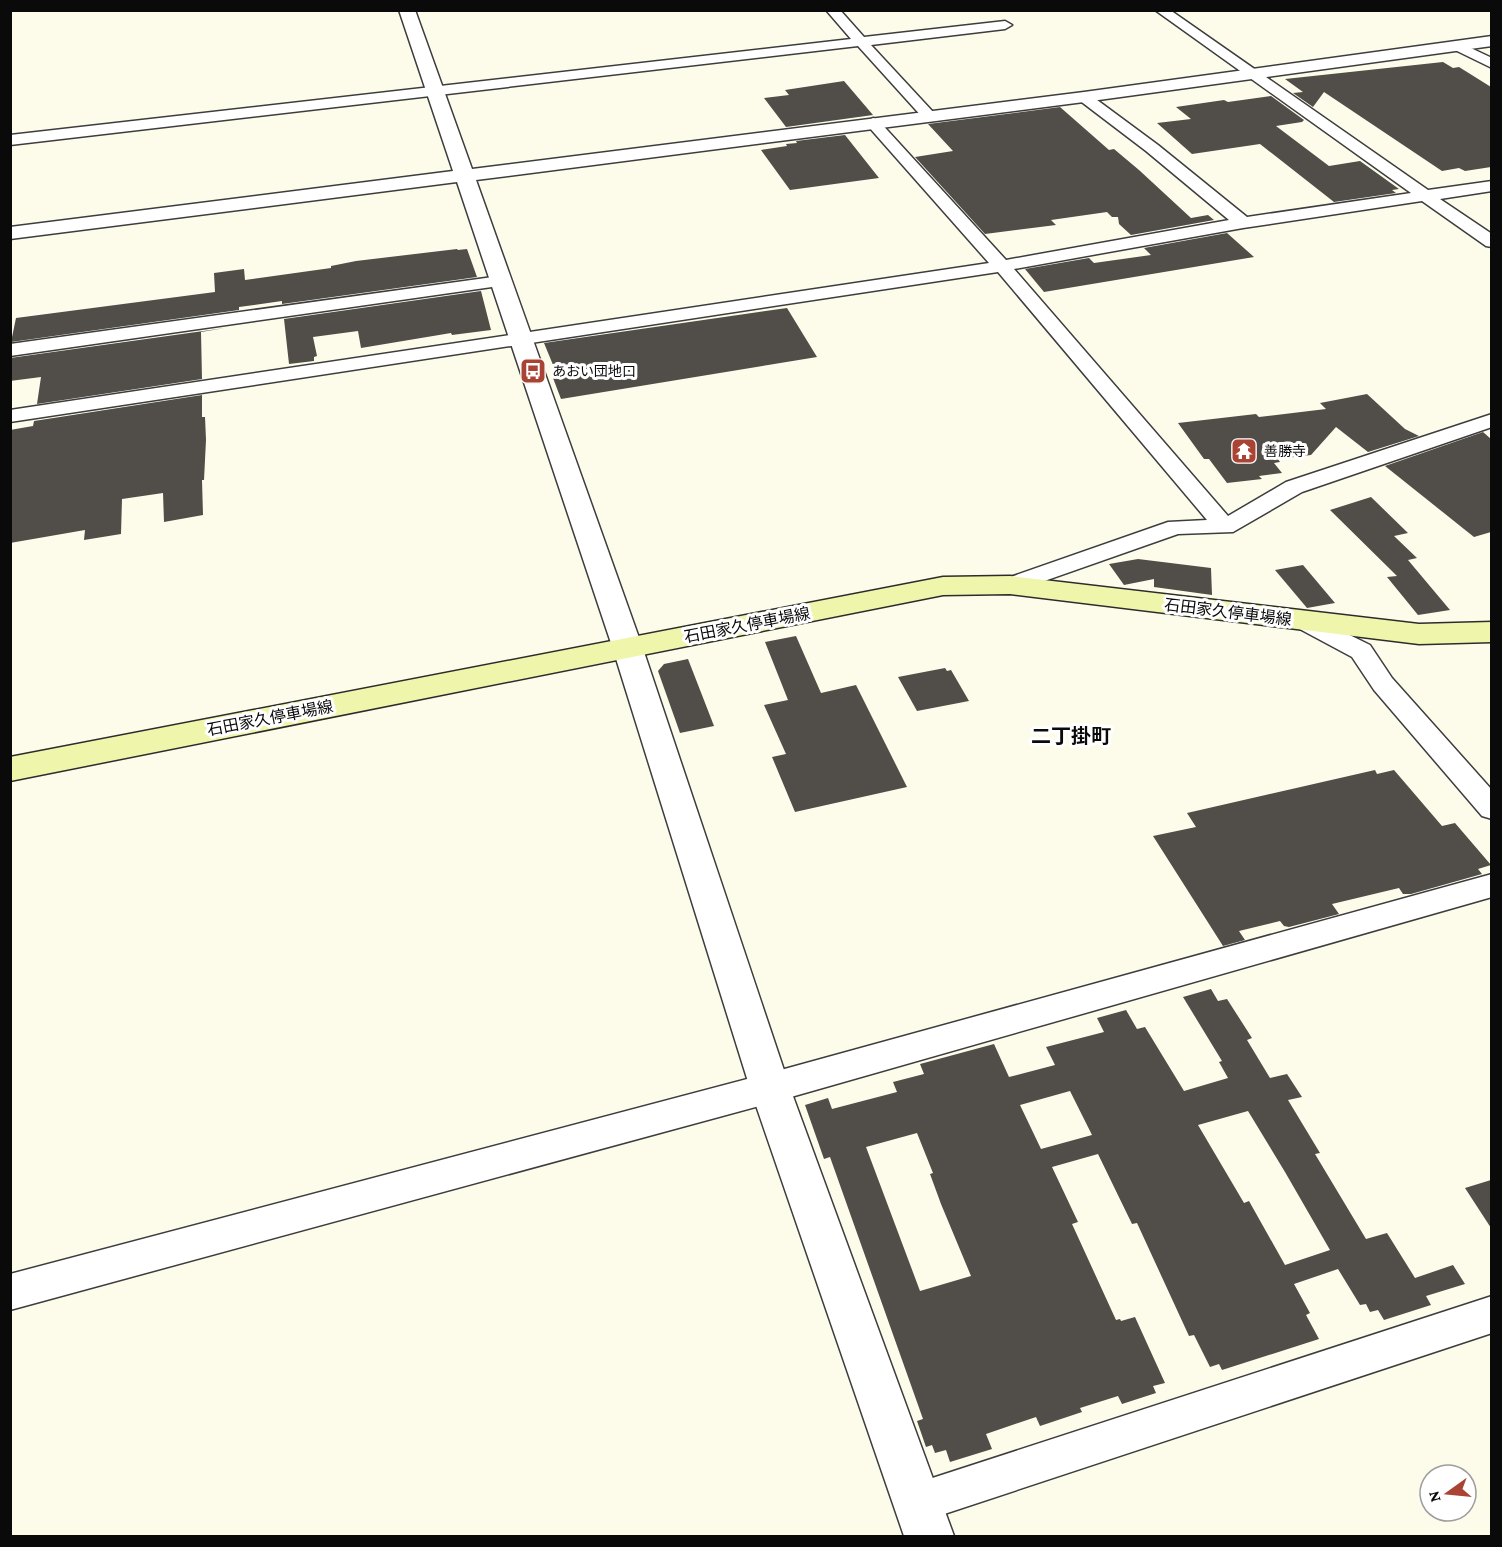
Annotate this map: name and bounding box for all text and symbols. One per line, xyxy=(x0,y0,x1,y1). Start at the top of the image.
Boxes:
bus stop icon: あおい団地口 xyxy=(518,356,548,386)
place label: あおい団地口 xyxy=(552,363,636,379)
temple icon: 善勝寺 xyxy=(1229,436,1259,466)
place label: 善勝寺 xyxy=(1264,443,1306,459)
street label: 石田家久停車場線 xyxy=(1163,596,1293,628)
street label: 石田家久停車場線 xyxy=(683,604,811,646)
street label: 石田家久停車場線 xyxy=(206,697,334,739)
district label: 二丁掛町 xyxy=(1031,725,1111,747)
north arrow xyxy=(1418,1463,1478,1523)
text: N xyxy=(1424,1489,1444,1504)

